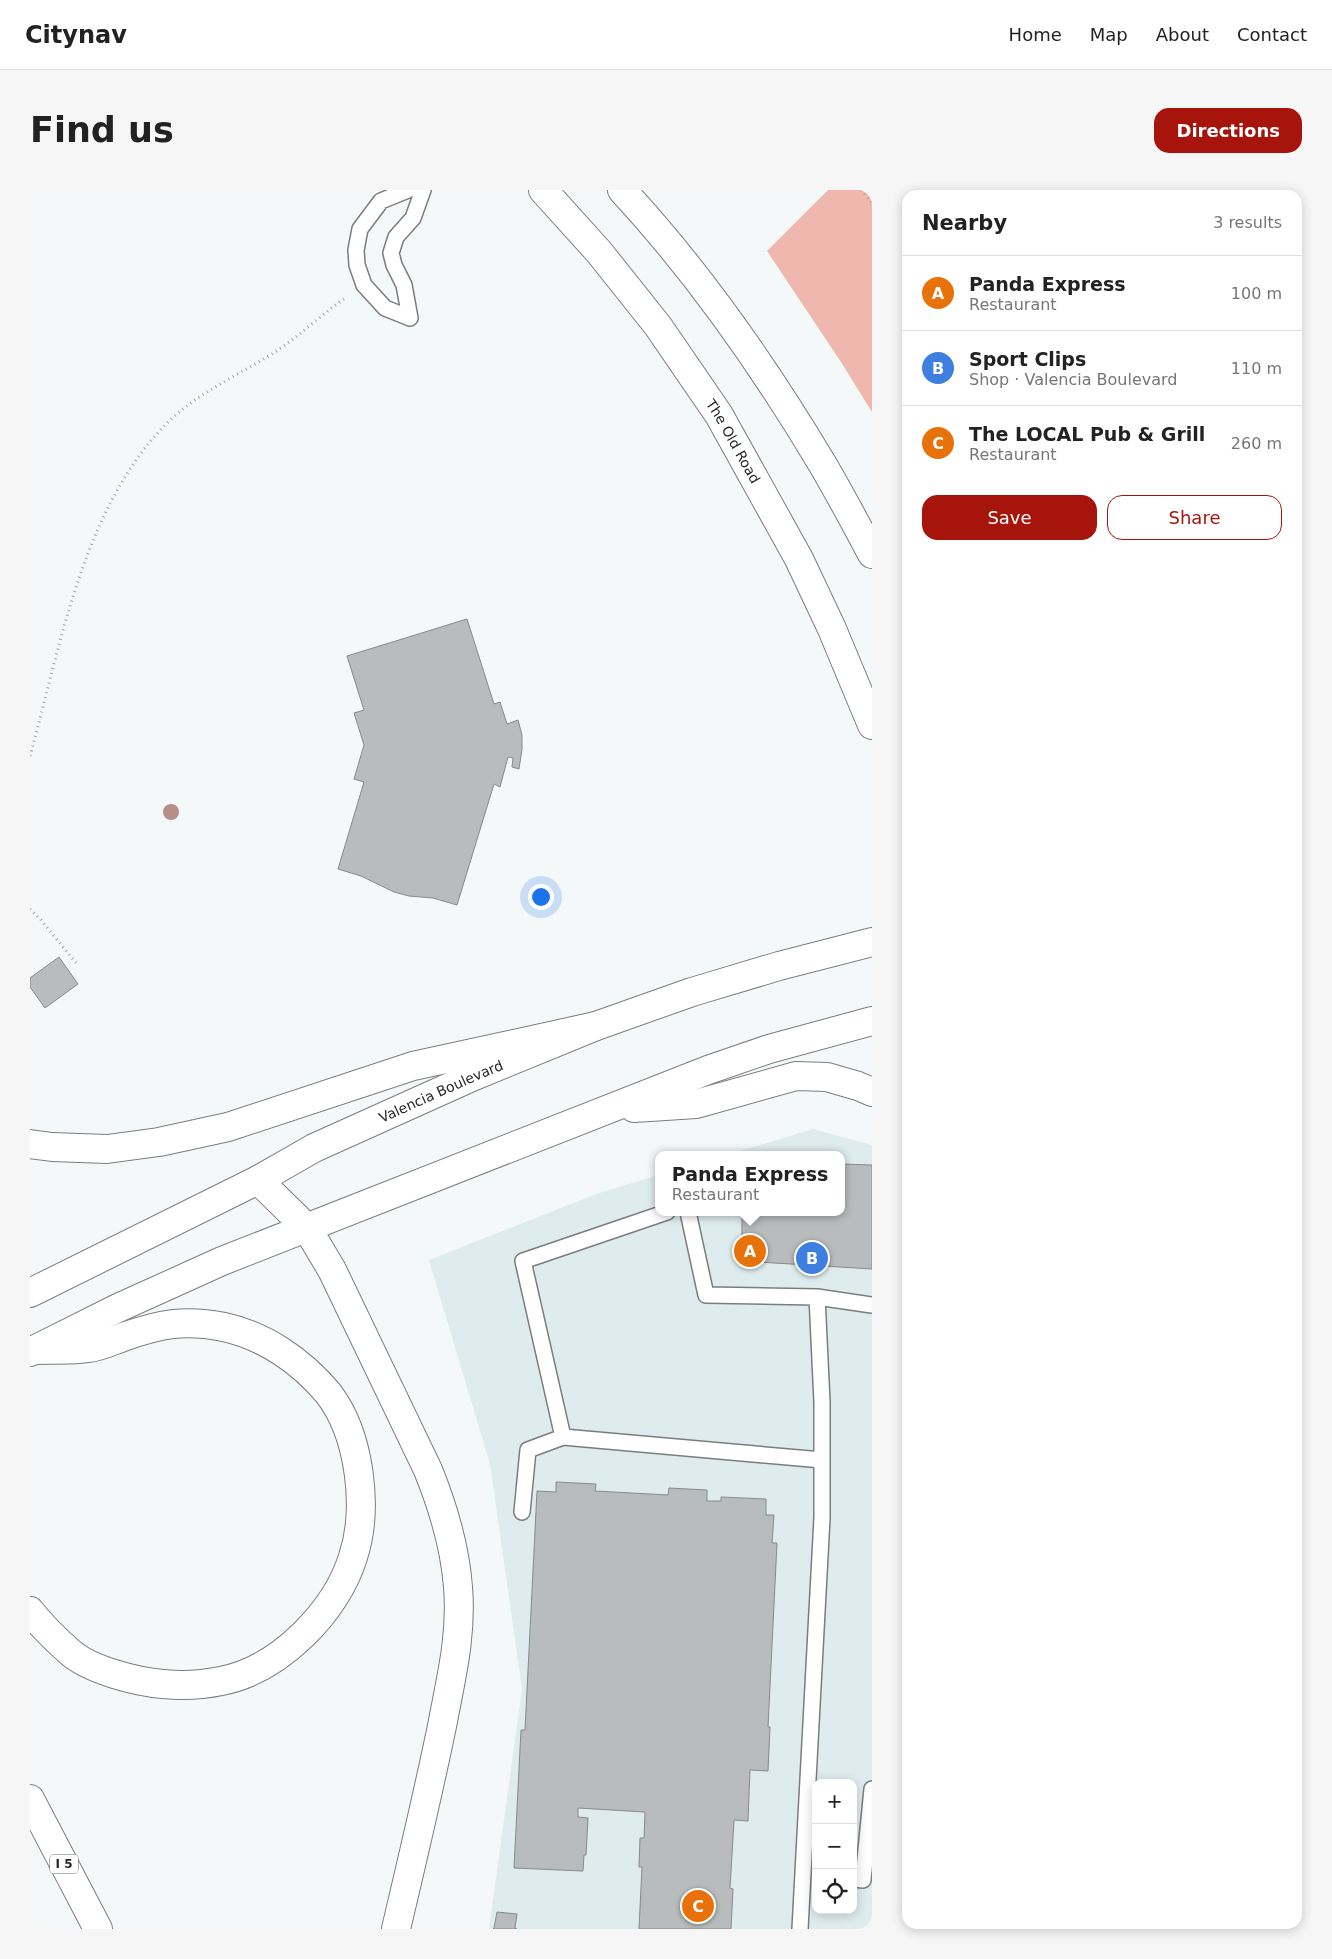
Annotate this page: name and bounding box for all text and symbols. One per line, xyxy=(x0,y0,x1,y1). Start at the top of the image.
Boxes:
text: Citynav xyxy=(25,21,127,49)
text: Home xyxy=(1009,24,1062,45)
text: Map xyxy=(1090,24,1128,45)
text: About xyxy=(1156,24,1209,45)
text: Contact xyxy=(1237,24,1307,45)
button: Directions xyxy=(1154,108,1302,153)
text: Find us xyxy=(30,110,174,150)
text: Nearby xyxy=(922,211,1007,235)
text: 3 results xyxy=(1213,213,1282,232)
text: Panda Express xyxy=(969,273,1126,295)
text: A xyxy=(932,284,944,303)
text: 100 m xyxy=(1231,284,1282,303)
text: Restaurant xyxy=(969,295,1057,314)
text: Sport Clips xyxy=(969,348,1086,370)
text: B xyxy=(932,359,944,378)
text: 110 m xyxy=(1231,359,1282,378)
text: Shop · Valencia Boulevard xyxy=(969,370,1178,389)
street label: The Old Road xyxy=(702,396,763,486)
text: The LOCAL Pub & Grill xyxy=(969,423,1205,445)
text: C xyxy=(932,434,944,453)
text: 260 m xyxy=(1231,434,1282,453)
text: Restaurant xyxy=(969,445,1057,464)
button: Save xyxy=(922,495,1097,540)
button: Share xyxy=(1107,495,1282,540)
your location xyxy=(528,884,554,910)
street label: Valencia Boulevard xyxy=(376,1057,505,1126)
popup xyxy=(655,1151,845,1216)
text: Panda Express xyxy=(672,1163,828,1185)
text: Restaurant xyxy=(672,1185,759,1204)
pin: A xyxy=(734,1232,766,1270)
pin: B xyxy=(796,1239,828,1277)
map controls xyxy=(812,1779,857,1914)
button: + xyxy=(812,1779,857,1824)
button: − xyxy=(812,1824,857,1869)
road number: I 5 xyxy=(50,1855,78,1874)
button: locate xyxy=(812,1869,857,1914)
pin: C xyxy=(682,1887,714,1925)

